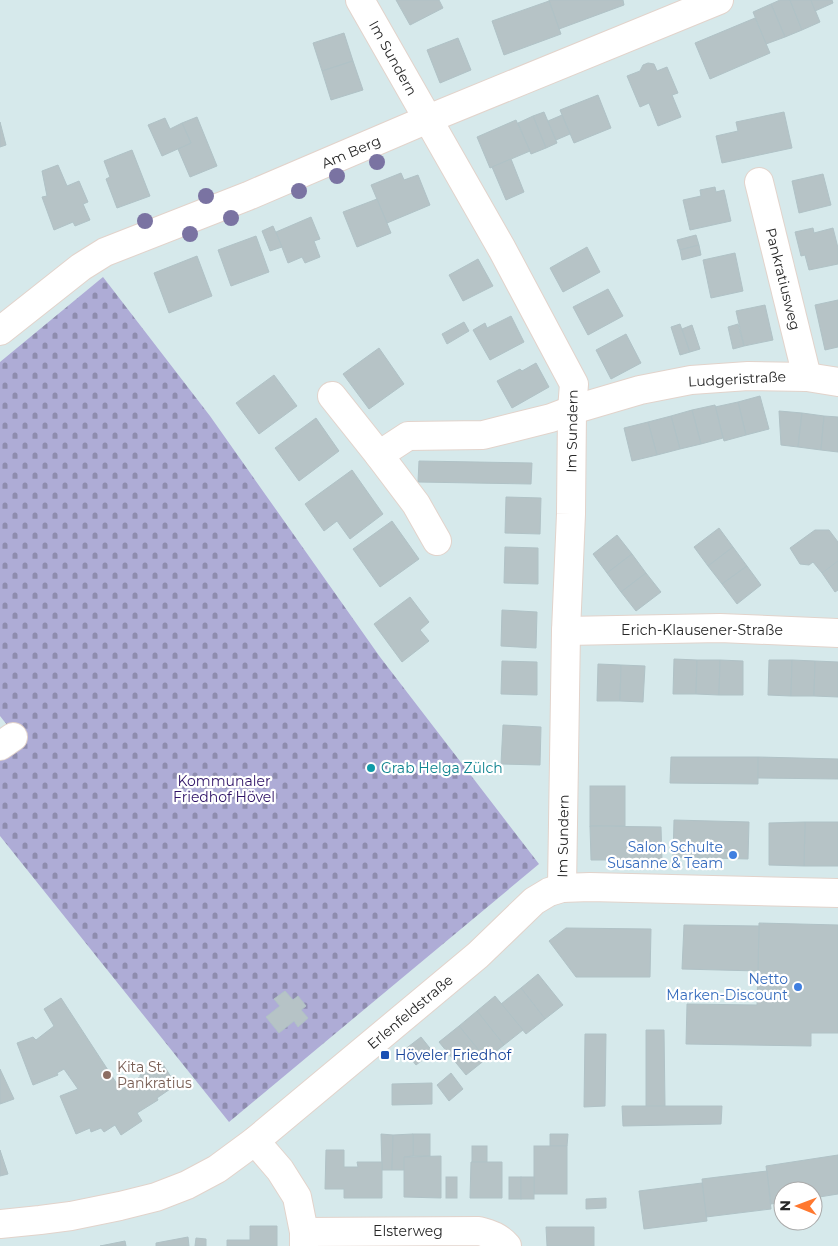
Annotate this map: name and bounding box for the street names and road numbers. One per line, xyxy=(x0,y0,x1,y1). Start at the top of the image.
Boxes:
street label: Im Sundern xyxy=(365,17,421,99)
street label: Am Berg xyxy=(319,131,383,173)
street label: Pankratiusweg xyxy=(762,226,804,332)
street label: Ludgeristraße xyxy=(688,367,786,391)
street label: Im Sundern xyxy=(562,389,582,473)
street label: Erich-Klausener-Straße xyxy=(621,621,783,639)
street label: Im Sundern xyxy=(553,794,573,878)
street label: Erlenfeldstraße xyxy=(363,971,457,1053)
street label: Elsterweg xyxy=(373,1222,443,1240)

